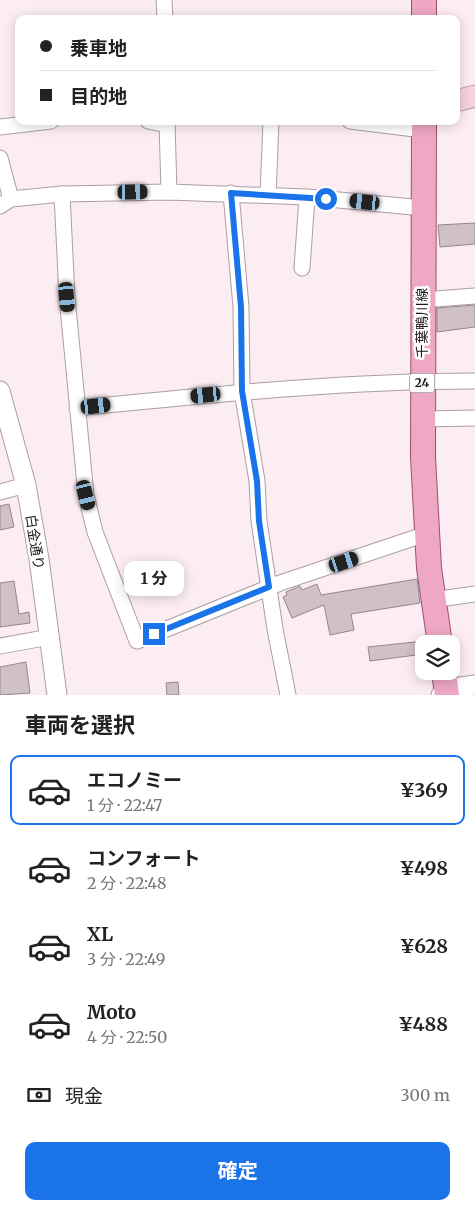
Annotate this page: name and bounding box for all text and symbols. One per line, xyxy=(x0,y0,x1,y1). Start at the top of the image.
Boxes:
text: 乗車地 xyxy=(70,36,127,60)
text: 目的地 xyxy=(70,84,127,108)
car xyxy=(117,184,148,200)
route start xyxy=(315,188,337,210)
car xyxy=(349,193,380,211)
car xyxy=(58,281,75,313)
street label: 千葉鴨川線 xyxy=(413,288,431,358)
road number: 24 xyxy=(410,373,434,392)
car xyxy=(190,386,221,404)
car xyxy=(80,397,111,415)
car xyxy=(75,479,96,511)
street label: 白金通り xyxy=(22,513,48,571)
car xyxy=(327,550,360,574)
callout: 1 分 xyxy=(124,562,184,596)
text: 1 分 xyxy=(140,568,168,588)
route end xyxy=(143,623,165,645)
map controls xyxy=(415,635,460,680)
button: layers xyxy=(415,635,460,680)
text: 車両を選択 xyxy=(25,711,135,739)
icon: car xyxy=(27,768,72,813)
text: エコノミー xyxy=(87,768,182,792)
text: ¥369 xyxy=(400,778,448,802)
text: 1 分 · 22:47 xyxy=(87,795,162,815)
icon: car xyxy=(27,846,72,891)
text: コンフォート xyxy=(87,846,200,870)
text: ¥498 xyxy=(400,856,448,880)
text: 2 分 · 22:48 xyxy=(87,873,167,893)
text: XL xyxy=(87,922,113,946)
icon: car xyxy=(27,924,72,969)
text: ¥628 xyxy=(400,934,448,958)
text: 3 分 · 22:49 xyxy=(87,949,165,969)
text: Moto xyxy=(87,1000,136,1024)
icon: car xyxy=(27,1002,72,1047)
text: ¥488 xyxy=(398,1012,448,1036)
text: 4 分 · 22:50 xyxy=(87,1027,167,1047)
icon: cash xyxy=(25,1081,53,1109)
text: 現金 xyxy=(65,1084,103,1108)
text: 300 m xyxy=(401,1085,450,1105)
button: 確定 xyxy=(25,1142,450,1200)

